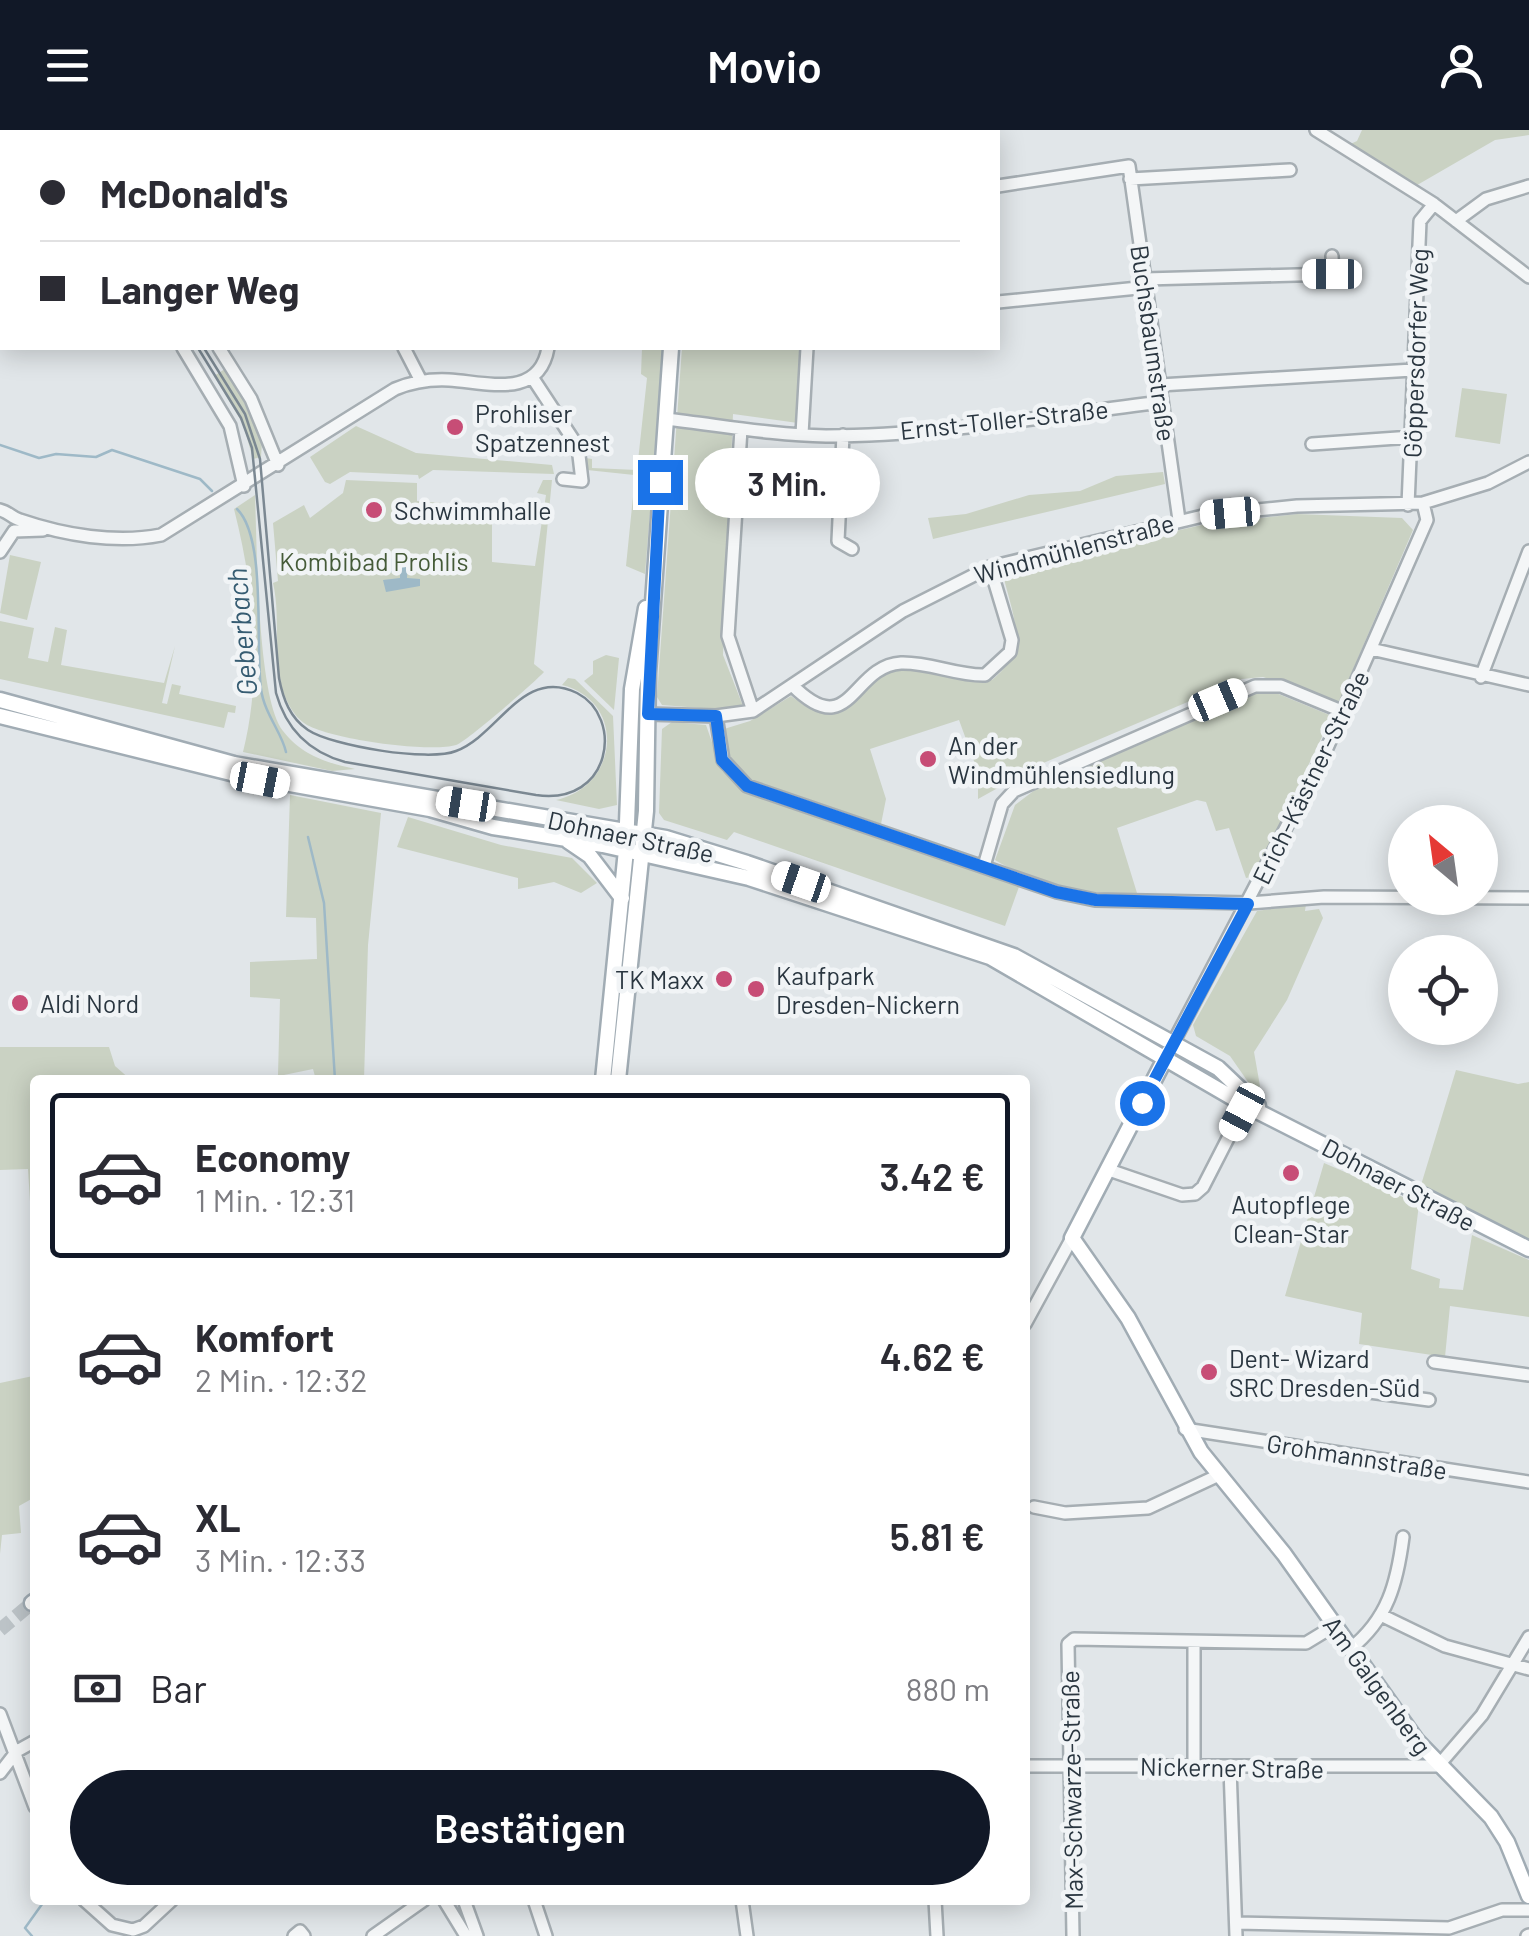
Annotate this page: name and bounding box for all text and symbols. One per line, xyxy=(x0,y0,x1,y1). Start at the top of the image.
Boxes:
icon: menu xyxy=(40,38,95,93)
text: Movio xyxy=(707,38,822,92)
icon: person xyxy=(1434,38,1489,93)
text: McDonald's xyxy=(100,170,288,216)
street label: Buchsbaumstraße xyxy=(1125,243,1183,443)
street label: Göppersdorfer Weg xyxy=(1396,248,1434,458)
car xyxy=(1302,259,1362,289)
text: Langer Weg xyxy=(100,266,299,312)
street label: Ernst-Toller-Straße xyxy=(898,393,1110,445)
place label: Prohliser Spatzennest xyxy=(475,398,611,457)
marker: Prohliser Spatzennest xyxy=(444,416,466,438)
callout: 3 Min. xyxy=(695,447,880,517)
route end xyxy=(638,460,683,505)
text: 3 Min. xyxy=(747,464,828,502)
place label: Schwimmhalle xyxy=(394,495,552,525)
car xyxy=(1199,495,1261,531)
marker: Schwimmhalle xyxy=(363,499,385,521)
street label: Windmühlenstraße xyxy=(971,507,1177,589)
park label: Kombibad Prohlis xyxy=(279,546,469,576)
water label: Geberbach xyxy=(218,567,264,697)
street label: Erich-Kästner-Straße xyxy=(1245,665,1375,889)
car xyxy=(1185,674,1251,726)
place label: An der Windmühlensiedlung xyxy=(948,730,1175,789)
marker: An der Windmühlensiedlung xyxy=(917,748,939,770)
car xyxy=(228,760,292,800)
car xyxy=(434,784,498,824)
street label: Dohnaer Straße xyxy=(545,804,717,868)
north arrow xyxy=(1388,805,1498,915)
map controls xyxy=(1388,805,1498,1045)
car xyxy=(768,858,834,906)
button: locate xyxy=(1388,935,1498,1045)
place label: Kaufpark Dresden-Nickern xyxy=(776,960,960,1019)
place label: TK Maxx xyxy=(615,964,704,994)
marker: TK Maxx xyxy=(713,968,735,990)
marker: Kaufpark Dresden-Nickern xyxy=(745,978,767,1000)
place label: Aldi Nord xyxy=(40,988,139,1018)
marker: Aldi Nord xyxy=(9,992,31,1014)
car xyxy=(1215,1078,1269,1146)
route start xyxy=(1120,1081,1165,1126)
icon: car xyxy=(75,1131,165,1221)
street label: Dohnaer Straße xyxy=(1317,1131,1481,1237)
text: Economy xyxy=(195,1134,350,1180)
text: 3.42 € xyxy=(880,1153,985,1199)
marker: Autopflege Clean-Star xyxy=(1280,1162,1302,1184)
text: 1 Min. · 12:31 xyxy=(195,1180,355,1218)
place label: Autopflege Clean-Star xyxy=(1231,1189,1351,1248)
icon: car xyxy=(75,1311,165,1401)
text: Komfort xyxy=(195,1314,334,1360)
text: 4.62 € xyxy=(880,1333,985,1379)
place label: Dent- Wizard SRC Dresden-Süd xyxy=(1229,1343,1420,1402)
text: 2 Min. · 12:32 xyxy=(195,1360,367,1398)
marker: Dent- Wizard SRC Dresden-Süd xyxy=(1198,1361,1220,1383)
street label: Grohmannstraße xyxy=(1265,1427,1449,1485)
icon: car xyxy=(75,1491,165,1581)
text: XL xyxy=(195,1494,241,1540)
text: 5.81 € xyxy=(890,1513,985,1559)
text: 3 Min. · 12:33 xyxy=(195,1540,366,1578)
street label: Am Galgenberg xyxy=(1318,1610,1438,1760)
icon: cash xyxy=(70,1661,125,1716)
text: Bar xyxy=(150,1665,207,1711)
text: 880 m xyxy=(906,1669,990,1707)
street label: Max-Schwarze-Straße xyxy=(1054,1670,1088,1910)
street label: Nickerner Straße xyxy=(1140,1750,1324,1784)
button: Bestätigen xyxy=(70,1770,990,1885)

